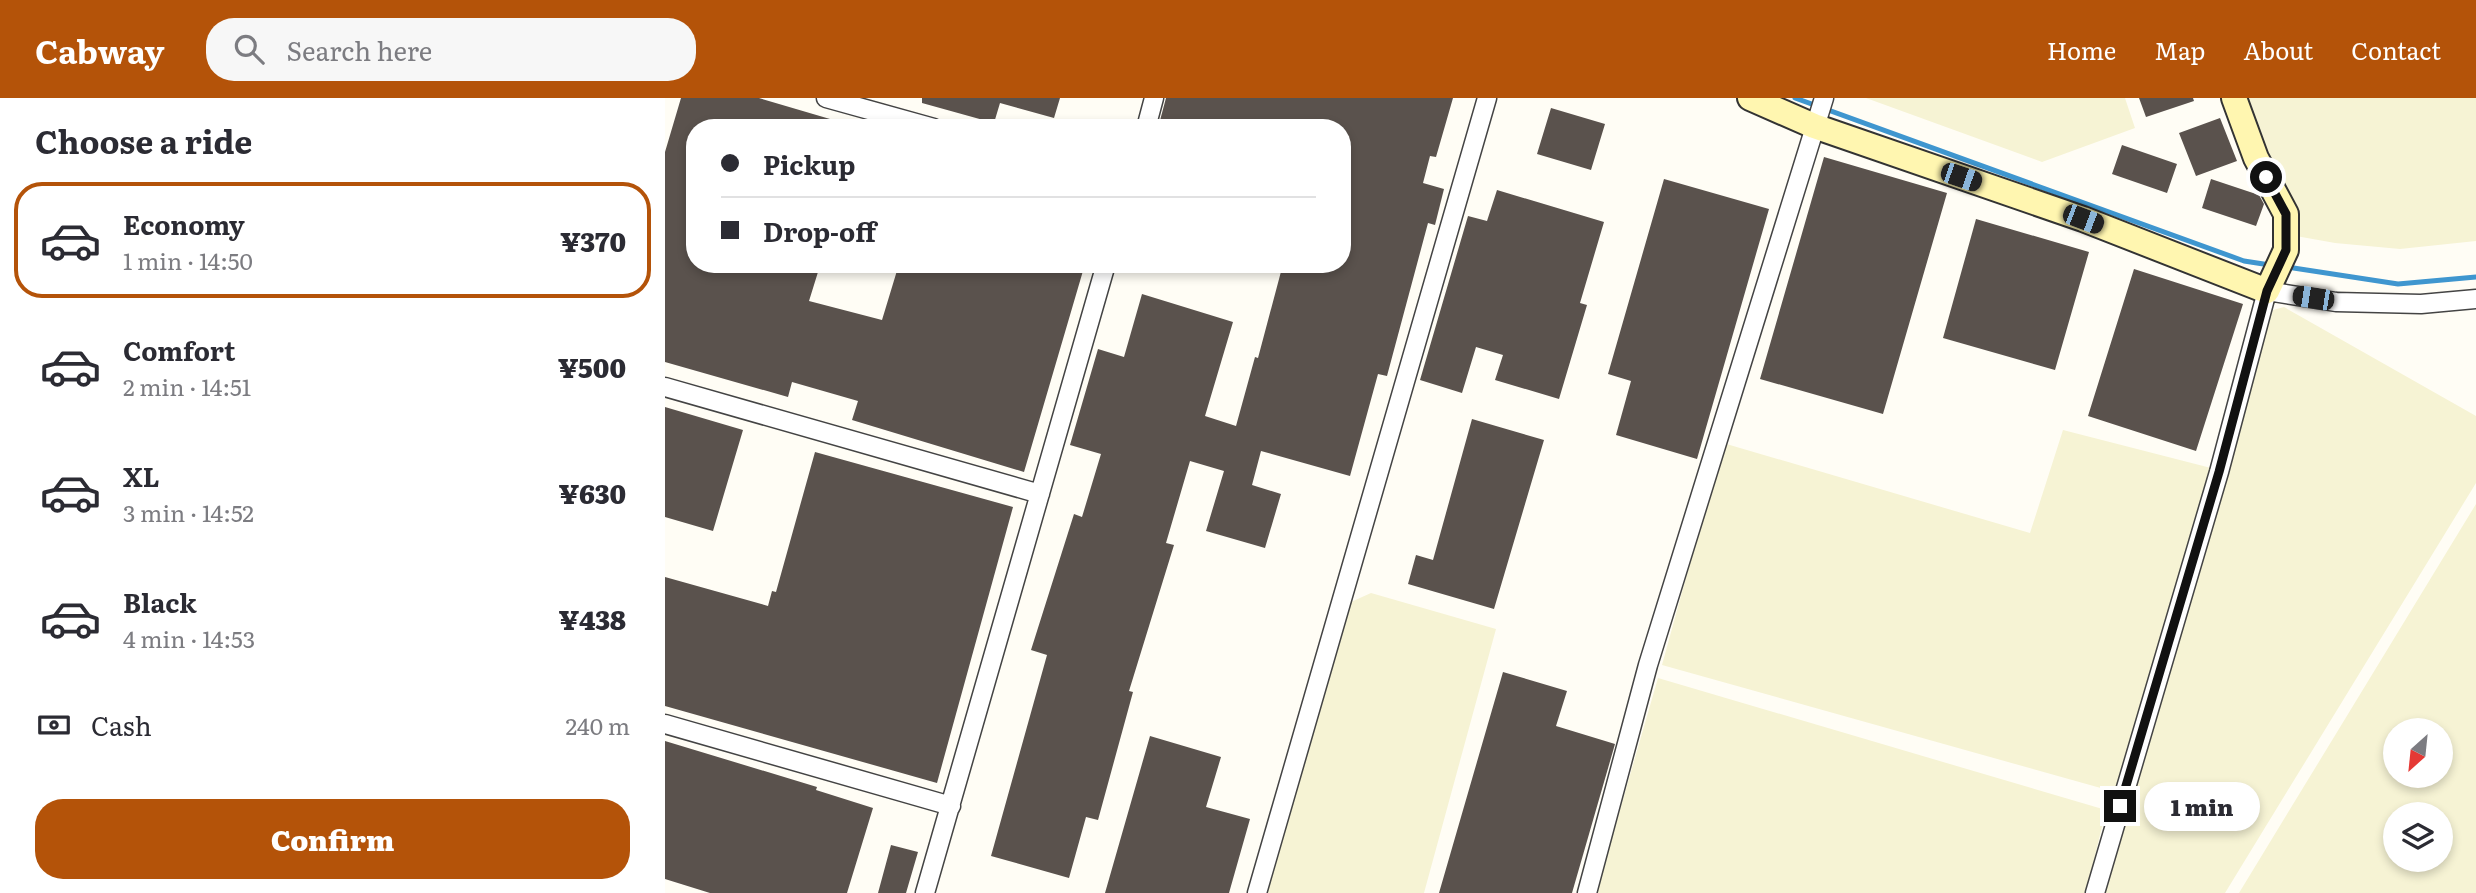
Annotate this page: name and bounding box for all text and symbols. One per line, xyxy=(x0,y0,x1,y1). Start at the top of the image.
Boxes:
search box xyxy=(206,18,696,81)
text: Cabway xyxy=(35,25,164,74)
icon: search xyxy=(230,30,268,68)
text: Search here xyxy=(286,30,432,69)
text: Home xyxy=(2047,32,2116,67)
text: Map xyxy=(2154,32,2205,67)
text: About xyxy=(2243,32,2313,67)
text: Contact xyxy=(2351,32,2441,67)
text: Choose a ride xyxy=(35,116,252,164)
text: Pickup xyxy=(763,144,855,183)
car xyxy=(1938,160,1985,194)
route start xyxy=(2250,161,2282,193)
car xyxy=(2060,202,2107,236)
text: Economy xyxy=(123,204,245,243)
icon: car xyxy=(39,209,102,272)
text: Drop-off xyxy=(763,211,876,250)
text: ¥370 xyxy=(560,221,626,260)
text: 1 min · 14:50 xyxy=(123,243,253,277)
car xyxy=(2291,284,2336,312)
text: Comfort xyxy=(123,330,235,369)
icon: car xyxy=(39,335,102,398)
text: ¥500 xyxy=(558,347,626,386)
text: 2 min · 14:51 xyxy=(123,369,251,403)
text: XL xyxy=(123,456,160,495)
icon: car xyxy=(39,461,102,524)
text: ¥630 xyxy=(559,473,626,512)
text: 3 min · 14:52 xyxy=(123,495,254,529)
text: Black xyxy=(123,582,197,621)
icon: car xyxy=(39,587,102,650)
text: ¥438 xyxy=(559,599,626,638)
text: 4 min · 14:53 xyxy=(123,621,255,655)
text: Cash xyxy=(91,705,152,744)
icon: cash xyxy=(35,706,73,744)
text: 240 m xyxy=(565,708,630,742)
north arrow xyxy=(2383,718,2453,788)
map controls xyxy=(2383,718,2453,872)
callout: 1 min xyxy=(2145,782,2260,830)
text: 1 min xyxy=(2171,789,2233,823)
route end xyxy=(2104,790,2136,822)
button: Confirm xyxy=(35,799,630,879)
button: layers xyxy=(2383,802,2453,872)

